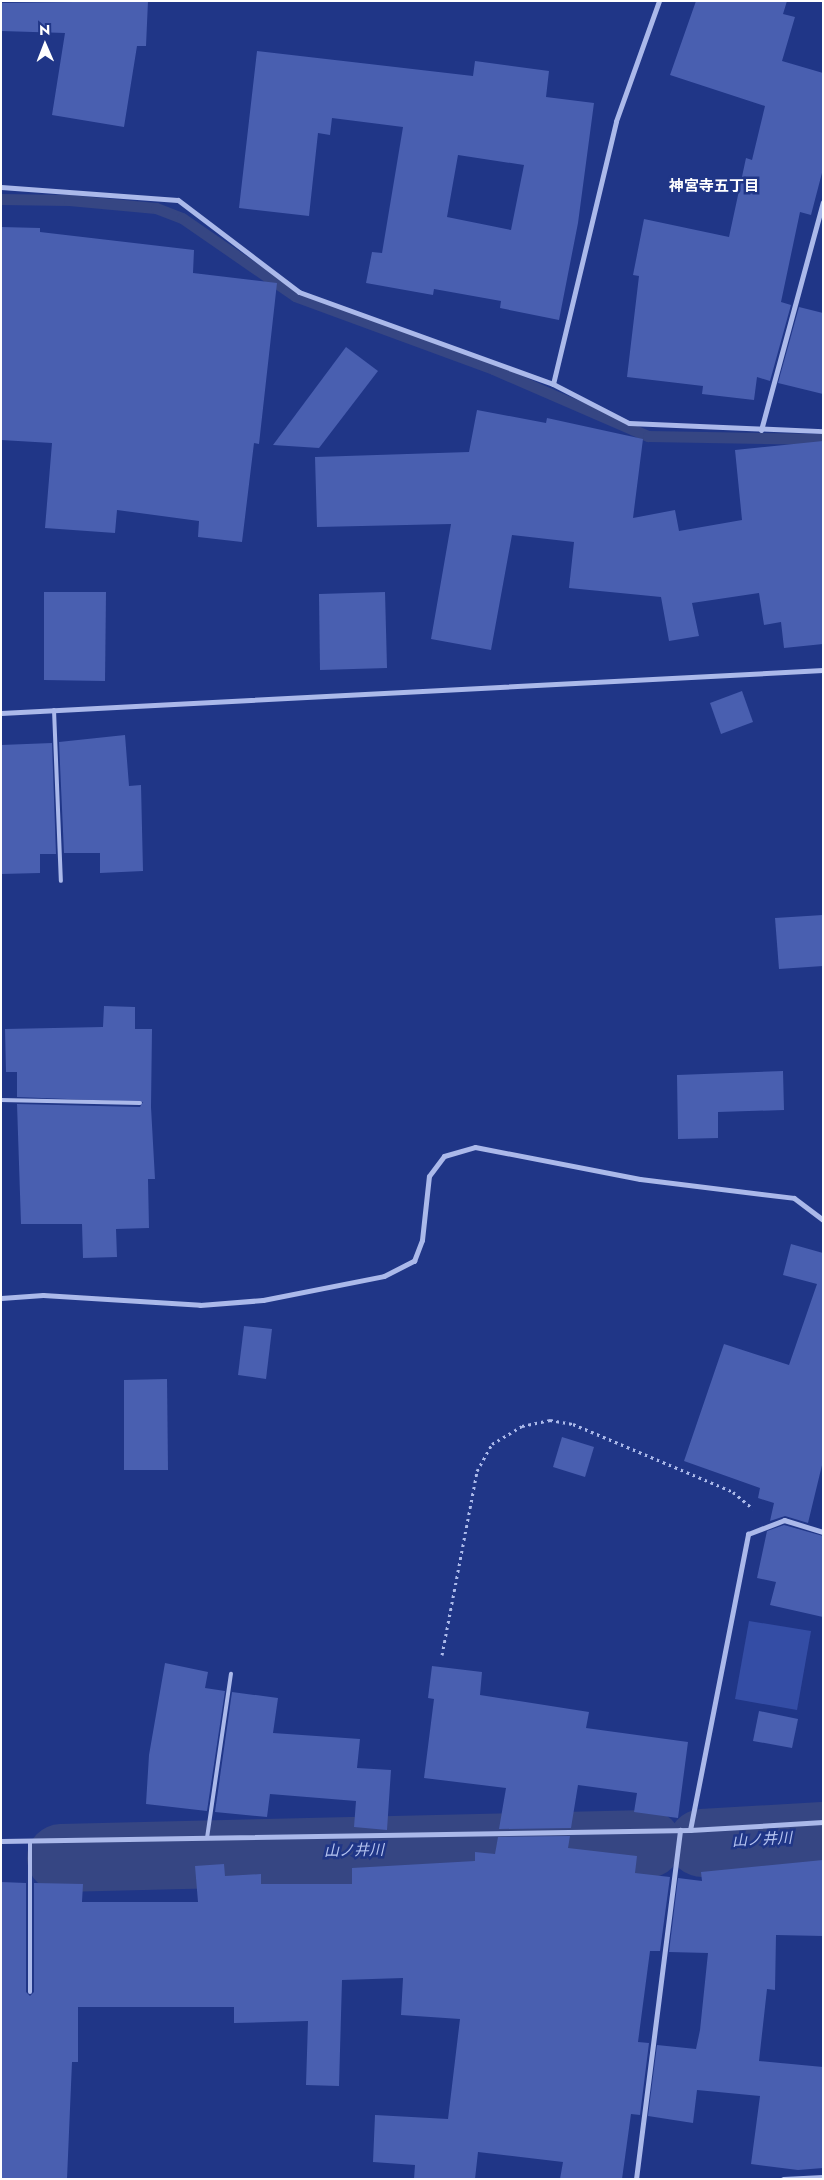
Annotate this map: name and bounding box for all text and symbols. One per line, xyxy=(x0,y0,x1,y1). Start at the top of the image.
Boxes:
north arrow xyxy=(20,20,70,70)
text: N xyxy=(39,20,50,40)
district label: 神宮寺五丁目 xyxy=(669,178,759,196)
water label: 山ノ井川 xyxy=(732,1829,792,1851)
water label: 山ノ井川 xyxy=(324,1841,384,1861)

